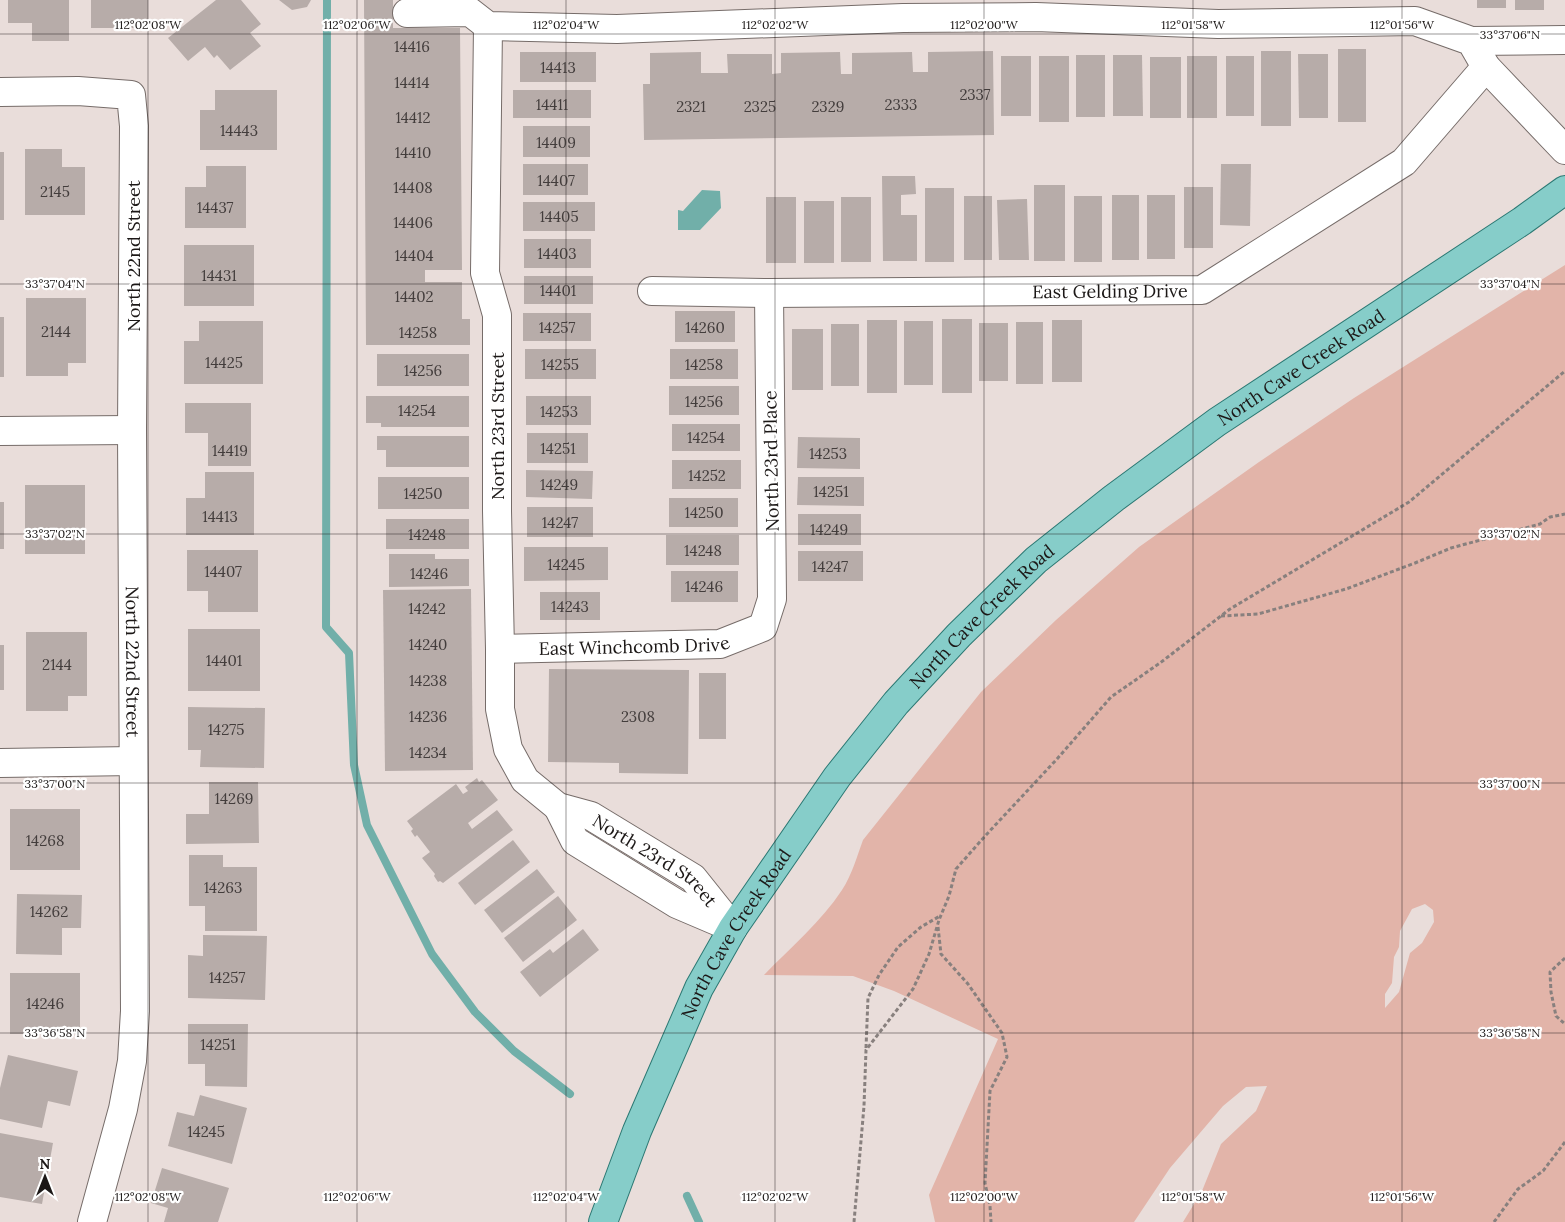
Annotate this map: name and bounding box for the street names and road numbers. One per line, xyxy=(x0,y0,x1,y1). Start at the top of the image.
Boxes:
street label: North 22nd Street xyxy=(122,180,145,332)
street label: East Gelding Drive xyxy=(1032,279,1188,303)
street label: North Cave Creek Road xyxy=(1213,303,1389,430)
street label: North 23rd Street xyxy=(486,352,509,500)
street label: North 23rd Place xyxy=(758,390,784,532)
street label: North Cave Creek Road xyxy=(904,539,1059,693)
street label: North 22nd Street xyxy=(121,586,145,737)
street label: East Winchcomb Drive xyxy=(538,630,733,660)
street label: North 23rd Street xyxy=(589,808,723,911)
street label: North Cave Creek Road xyxy=(675,844,796,1023)

